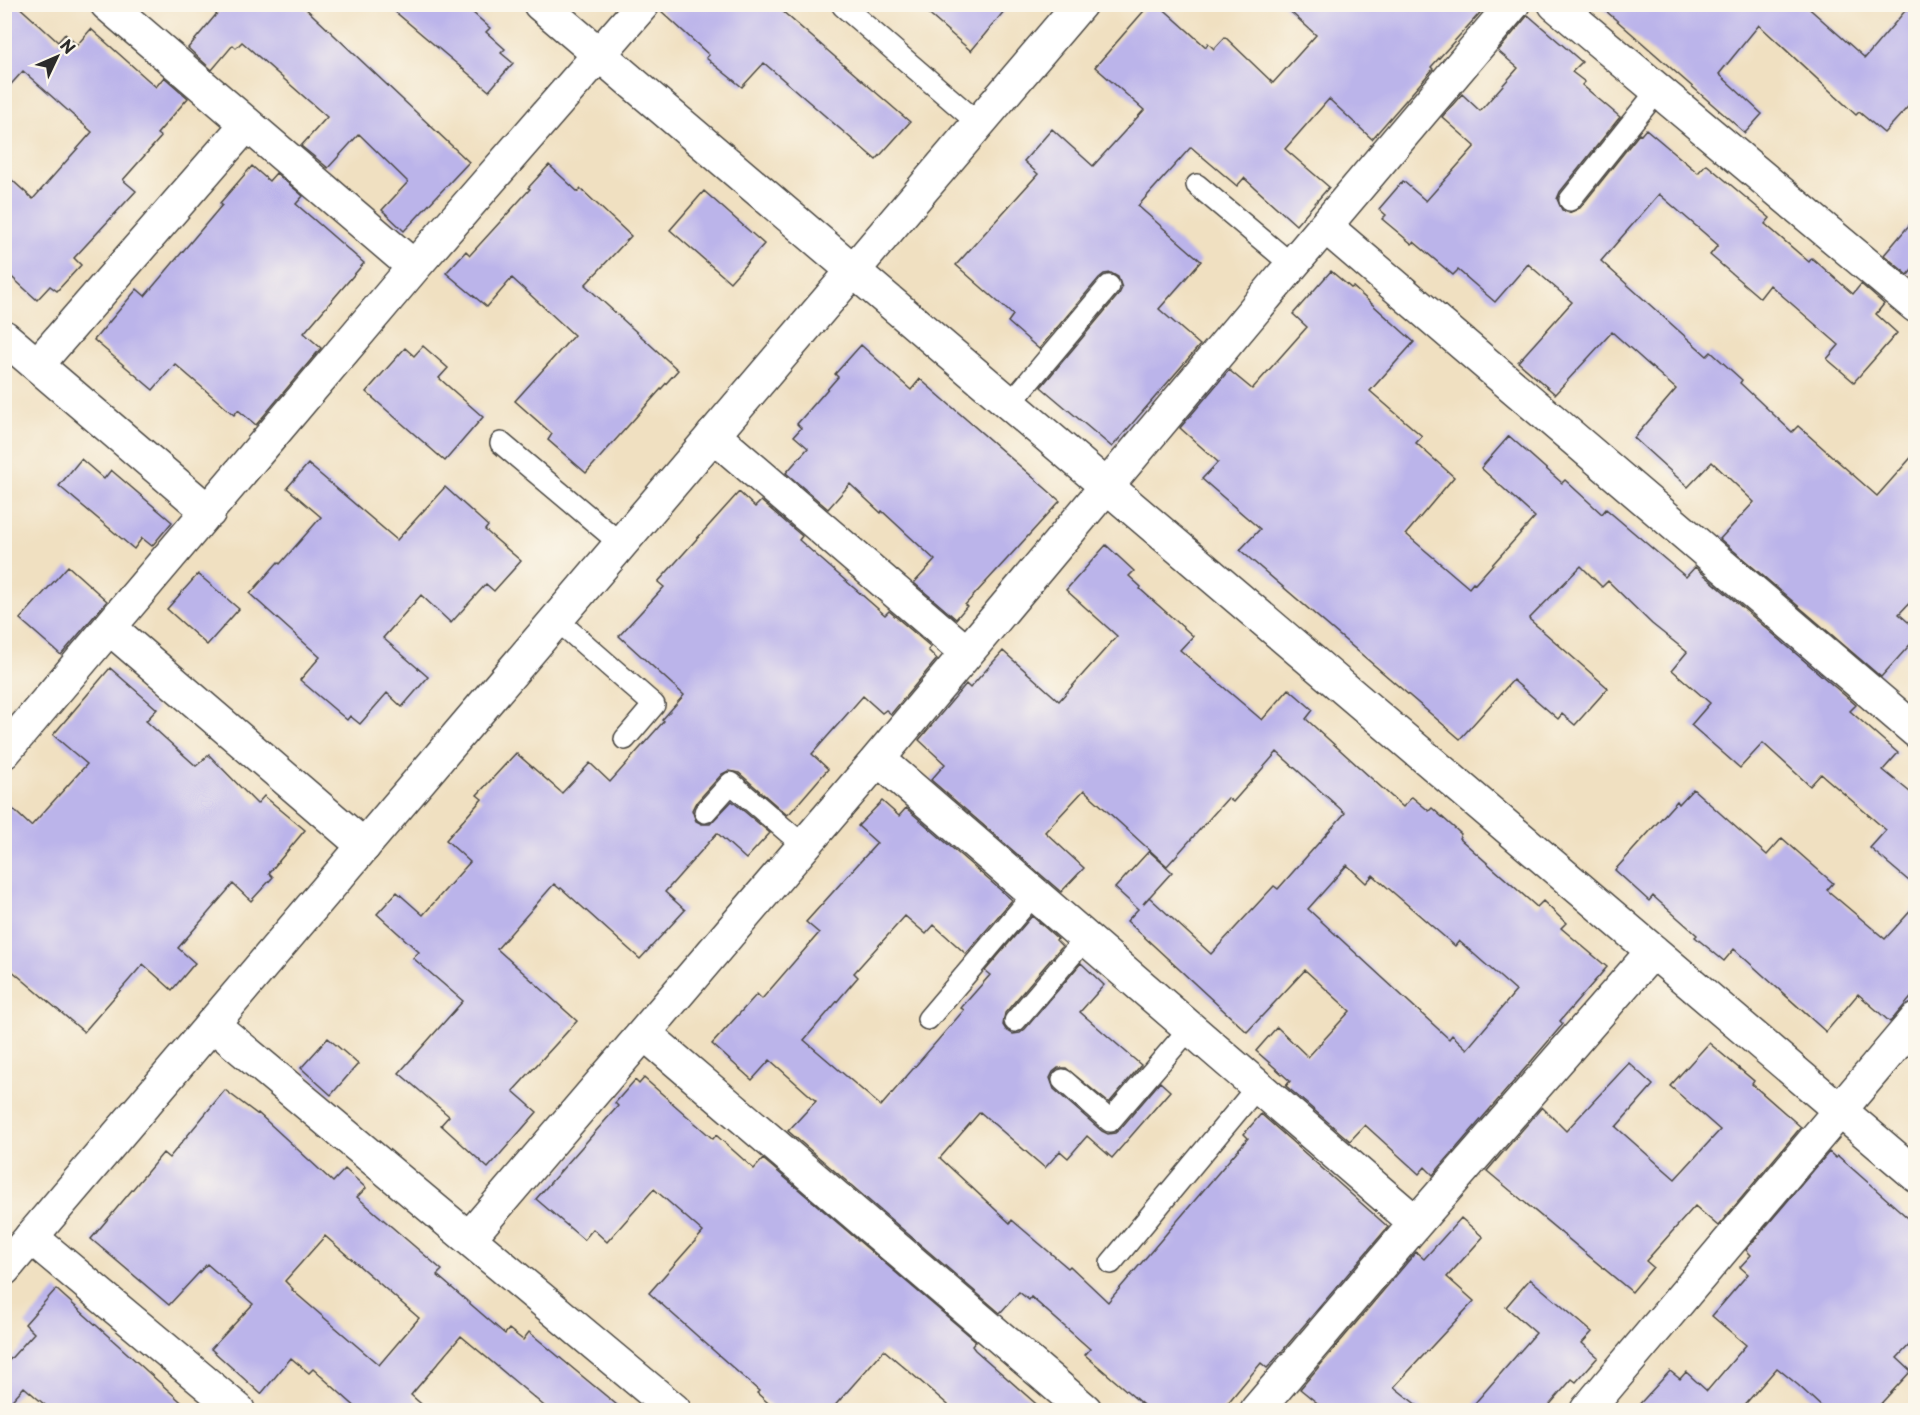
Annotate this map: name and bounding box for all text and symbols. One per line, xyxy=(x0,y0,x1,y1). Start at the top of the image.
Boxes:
north arrow xyxy=(27,27,87,87)
text: N xyxy=(55,33,82,59)

